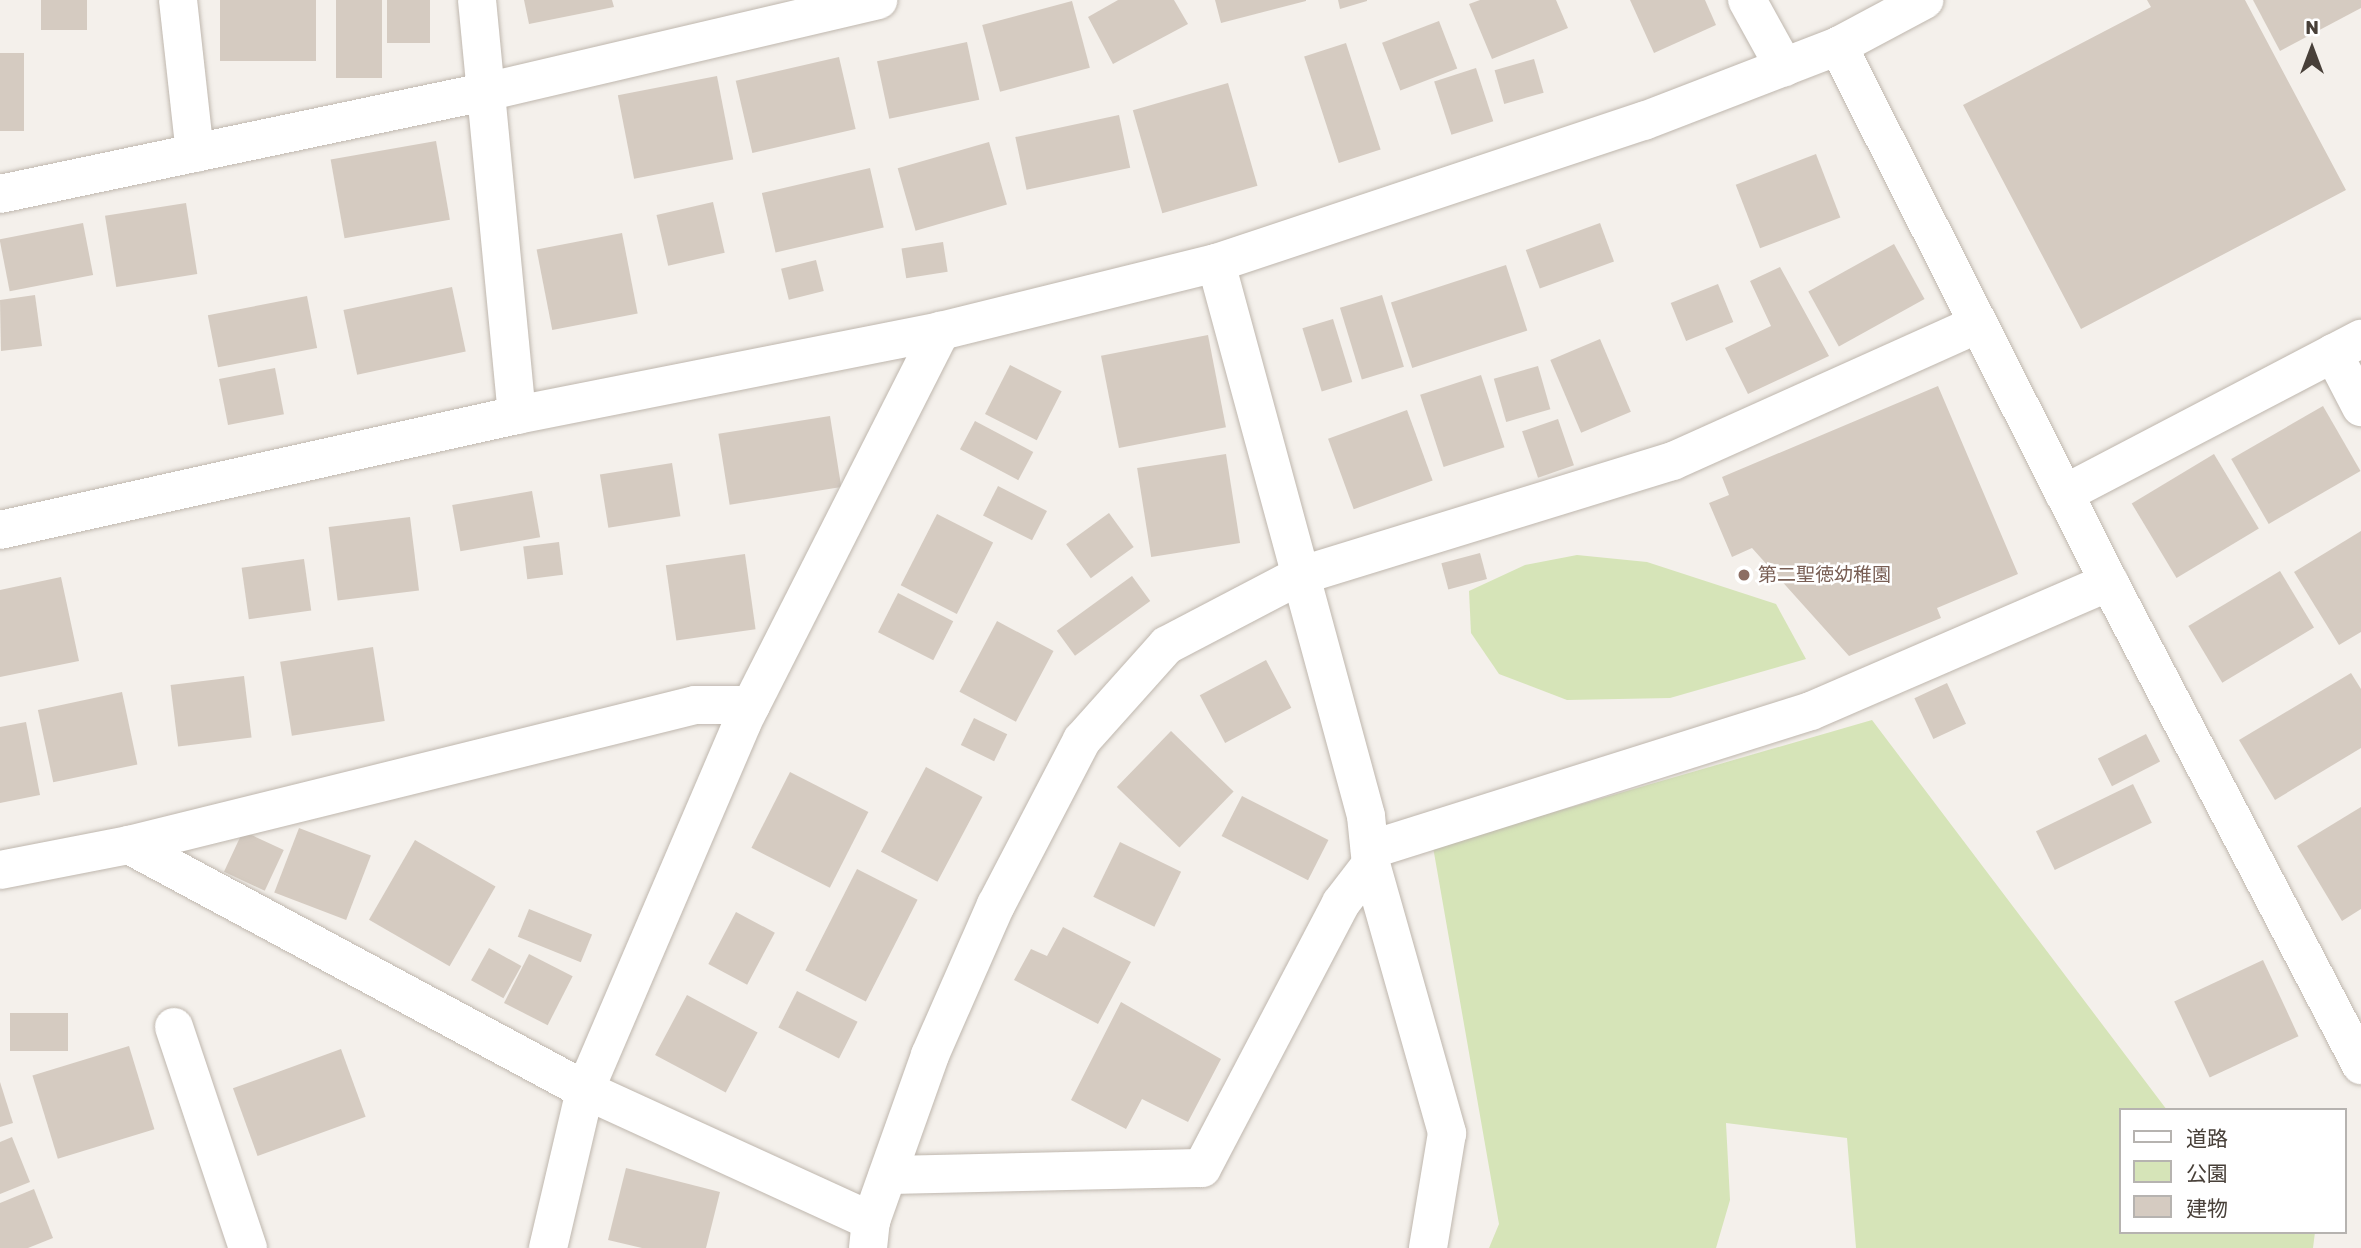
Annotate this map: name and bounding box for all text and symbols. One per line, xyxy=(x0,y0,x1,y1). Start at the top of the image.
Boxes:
north arrow xyxy=(2277,14,2347,84)
text: N xyxy=(2305,16,2319,39)
place label: 第二聖徳幼稚園 xyxy=(1758,564,1891,586)
marker: 第二聖徳幼稚園 xyxy=(1736,567,1752,583)
legend xyxy=(2120,1108,2347,1234)
text: 道路 xyxy=(2186,1126,2228,1151)
text: 公園 xyxy=(2186,1161,2228,1186)
text: 建物 xyxy=(2186,1196,2228,1221)

